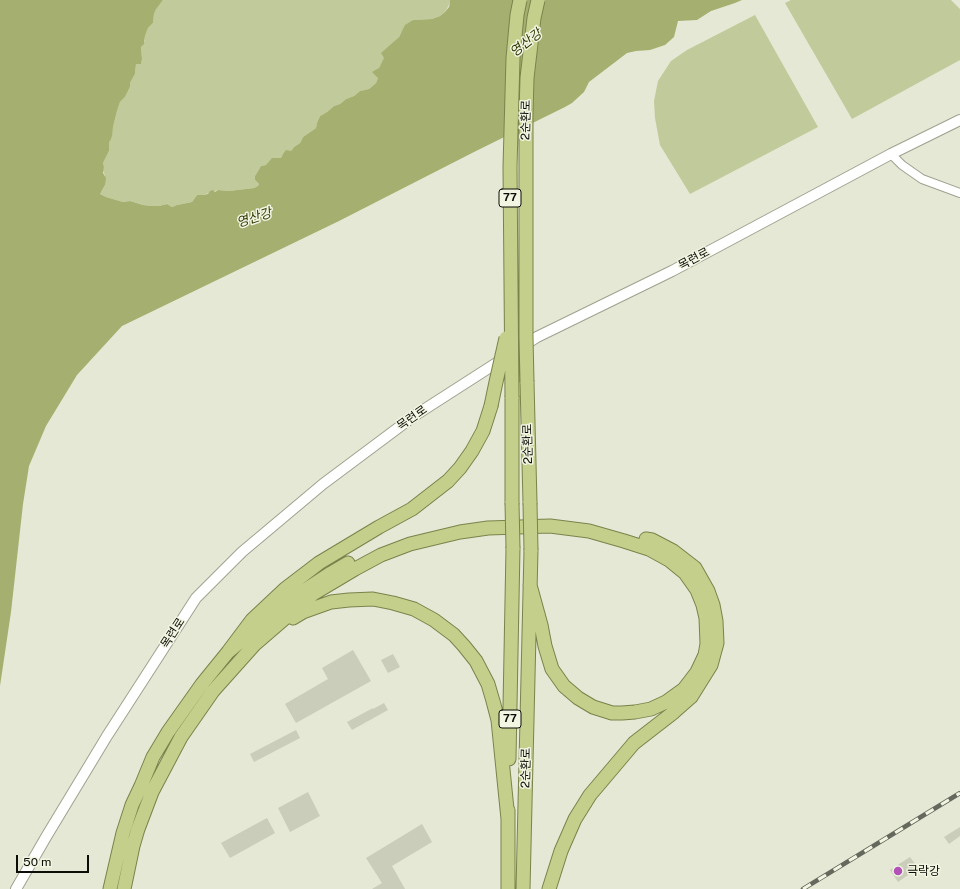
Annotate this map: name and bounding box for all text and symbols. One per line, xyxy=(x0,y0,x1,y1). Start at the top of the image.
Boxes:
water label: 영산강 xyxy=(507,26,545,60)
street label: 2순환로 xyxy=(518,100,534,140)
road number: 77 xyxy=(499,189,521,207)
water label: 영산강 xyxy=(235,205,273,231)
street label: 목련로 xyxy=(676,245,712,273)
street label: 목련로 xyxy=(394,403,430,433)
street label: 2순환로 xyxy=(520,424,536,464)
street label: 목련로 xyxy=(158,615,188,651)
road number: 77 xyxy=(499,710,521,728)
street label: 2순환로 xyxy=(518,748,534,788)
scale bar xyxy=(18,847,91,873)
text: 50 m xyxy=(23,855,51,869)
place label: 극락강 xyxy=(907,864,940,878)
marker: 극락강 xyxy=(892,865,904,877)

